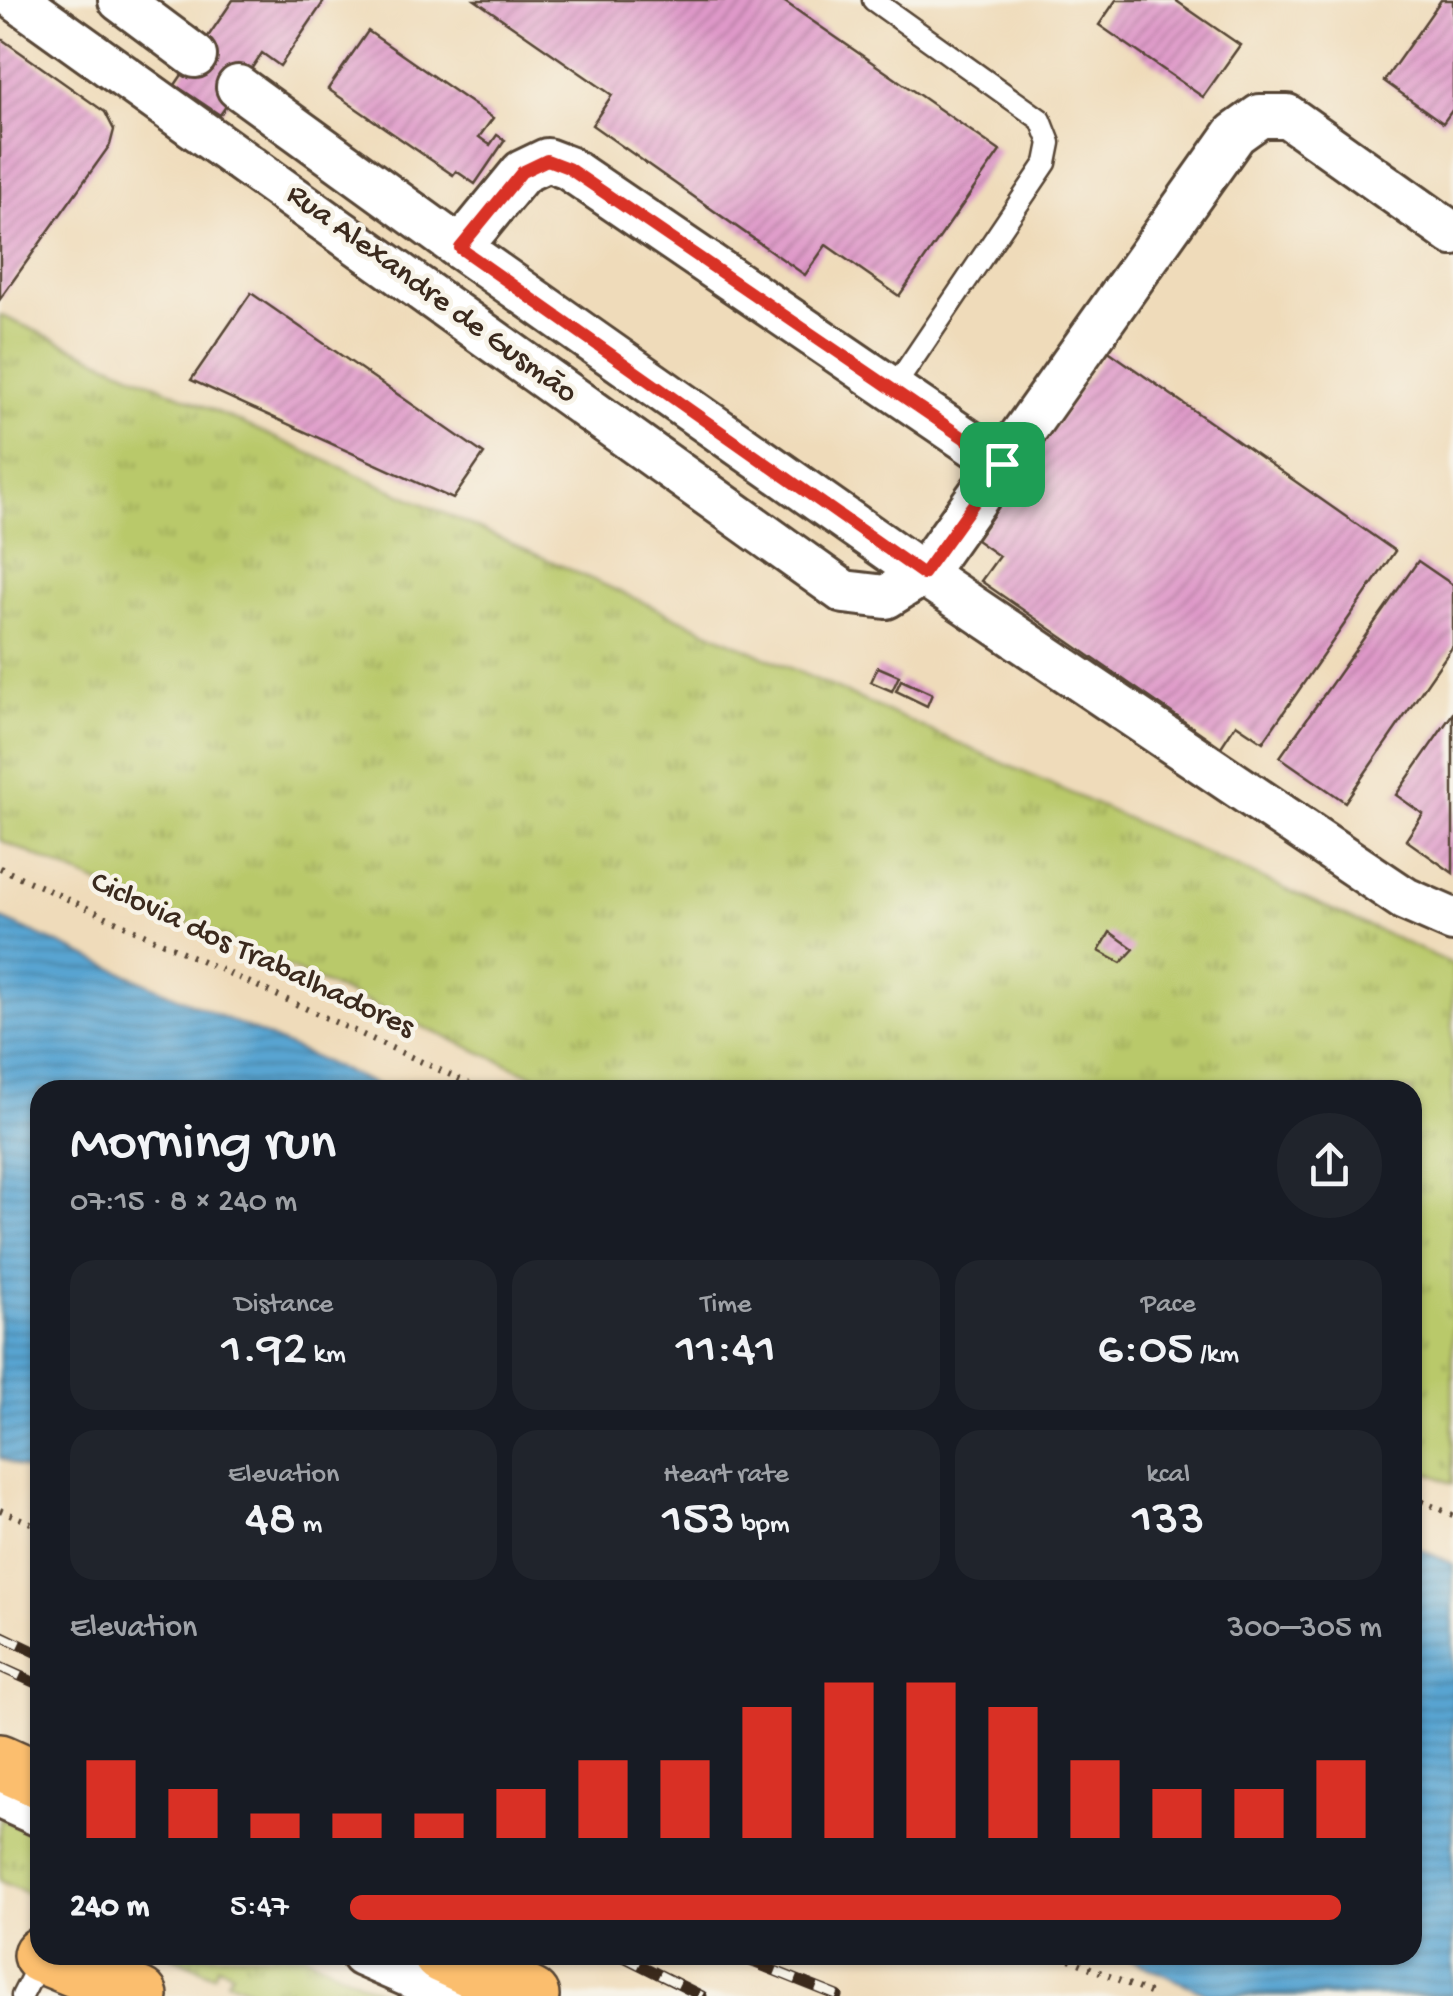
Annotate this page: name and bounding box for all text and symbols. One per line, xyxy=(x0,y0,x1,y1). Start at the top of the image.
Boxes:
street label: Rua Alexandre de Gusmão xyxy=(278,177,584,413)
pin xyxy=(960,422,1045,507)
icon: arrive xyxy=(975,437,1030,492)
street label: Ciclovia dos Trabalhadores xyxy=(84,864,421,1048)
button: share xyxy=(1277,1113,1382,1218)
text: Morning run xyxy=(70,1114,336,1178)
text: 07:15 · 8 × 240 m xyxy=(70,1184,297,1222)
text: Distance xyxy=(234,1289,333,1322)
text: Time xyxy=(700,1289,752,1322)
text: Pace xyxy=(1141,1289,1196,1322)
text: 1.92 xyxy=(221,1322,307,1381)
text: 11:41 xyxy=(676,1322,776,1381)
text: 6:05 xyxy=(1098,1322,1193,1381)
text: km xyxy=(307,1339,346,1372)
text: /km xyxy=(1193,1339,1239,1372)
text: Elevation xyxy=(228,1459,339,1492)
text: Heart rate xyxy=(663,1459,789,1492)
text: kcal xyxy=(1146,1459,1190,1492)
text: 48 xyxy=(245,1492,296,1551)
text: 153 xyxy=(662,1492,735,1551)
text: 133 xyxy=(1132,1492,1204,1551)
text: m xyxy=(296,1509,322,1542)
text: bpm xyxy=(735,1509,790,1542)
text: Elevation xyxy=(70,1610,197,1648)
text: 300–305 m xyxy=(1228,1610,1382,1648)
text: 240 m xyxy=(70,1889,149,1927)
text: 5:47 xyxy=(230,1889,289,1927)

